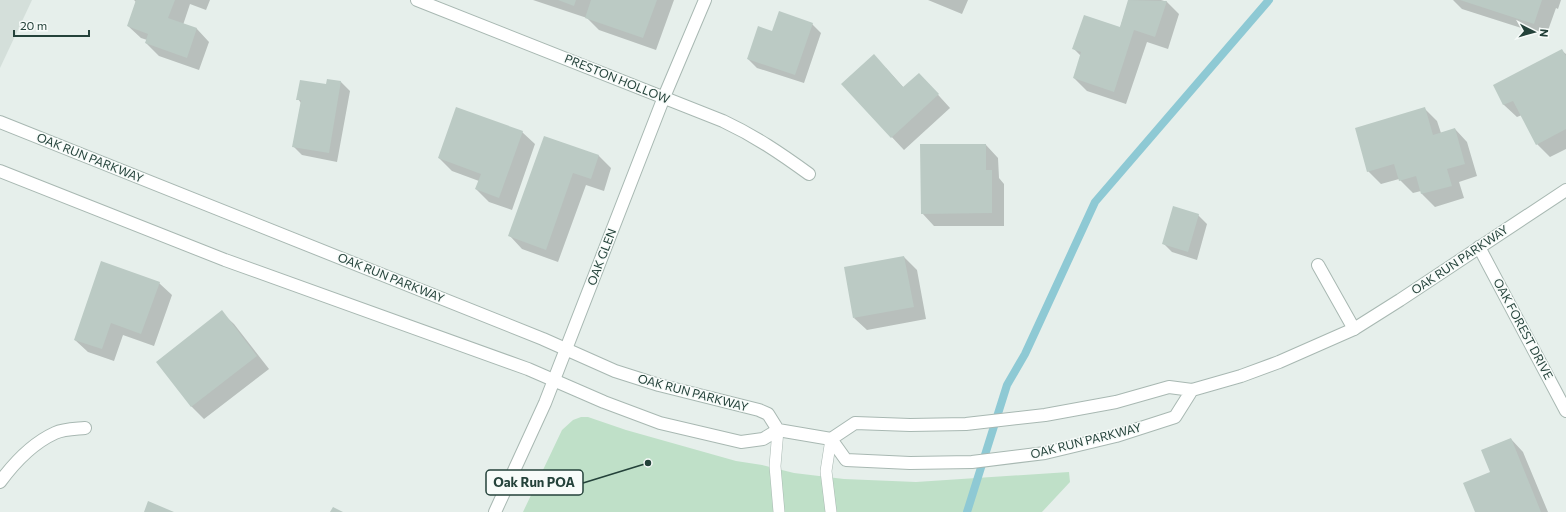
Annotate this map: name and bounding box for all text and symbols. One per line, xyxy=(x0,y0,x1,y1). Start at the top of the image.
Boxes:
scale bar xyxy=(14,12,89,38)
north arrow xyxy=(1514,12,1554,52)
text: 20 m xyxy=(20,18,47,32)
text: N xyxy=(1538,28,1551,38)
street label: PRESTON HOLLOW xyxy=(563,51,672,106)
street label: OAK RUN PARKWAY xyxy=(35,129,146,185)
street label: OAK RUN PARKWAY xyxy=(1408,221,1511,297)
street label: OAK GLEN xyxy=(584,226,618,287)
street label: OAK RUN PARKWAY xyxy=(336,249,447,305)
street label: OAK FOREST DRIVE xyxy=(1491,276,1556,381)
street label: OAK RUN PARKWAY xyxy=(637,371,750,414)
street label: OAK RUN PARKWAY xyxy=(1029,419,1143,461)
callout: Oak Run POA xyxy=(486,470,583,495)
text: Oak Run POA xyxy=(493,474,575,490)

